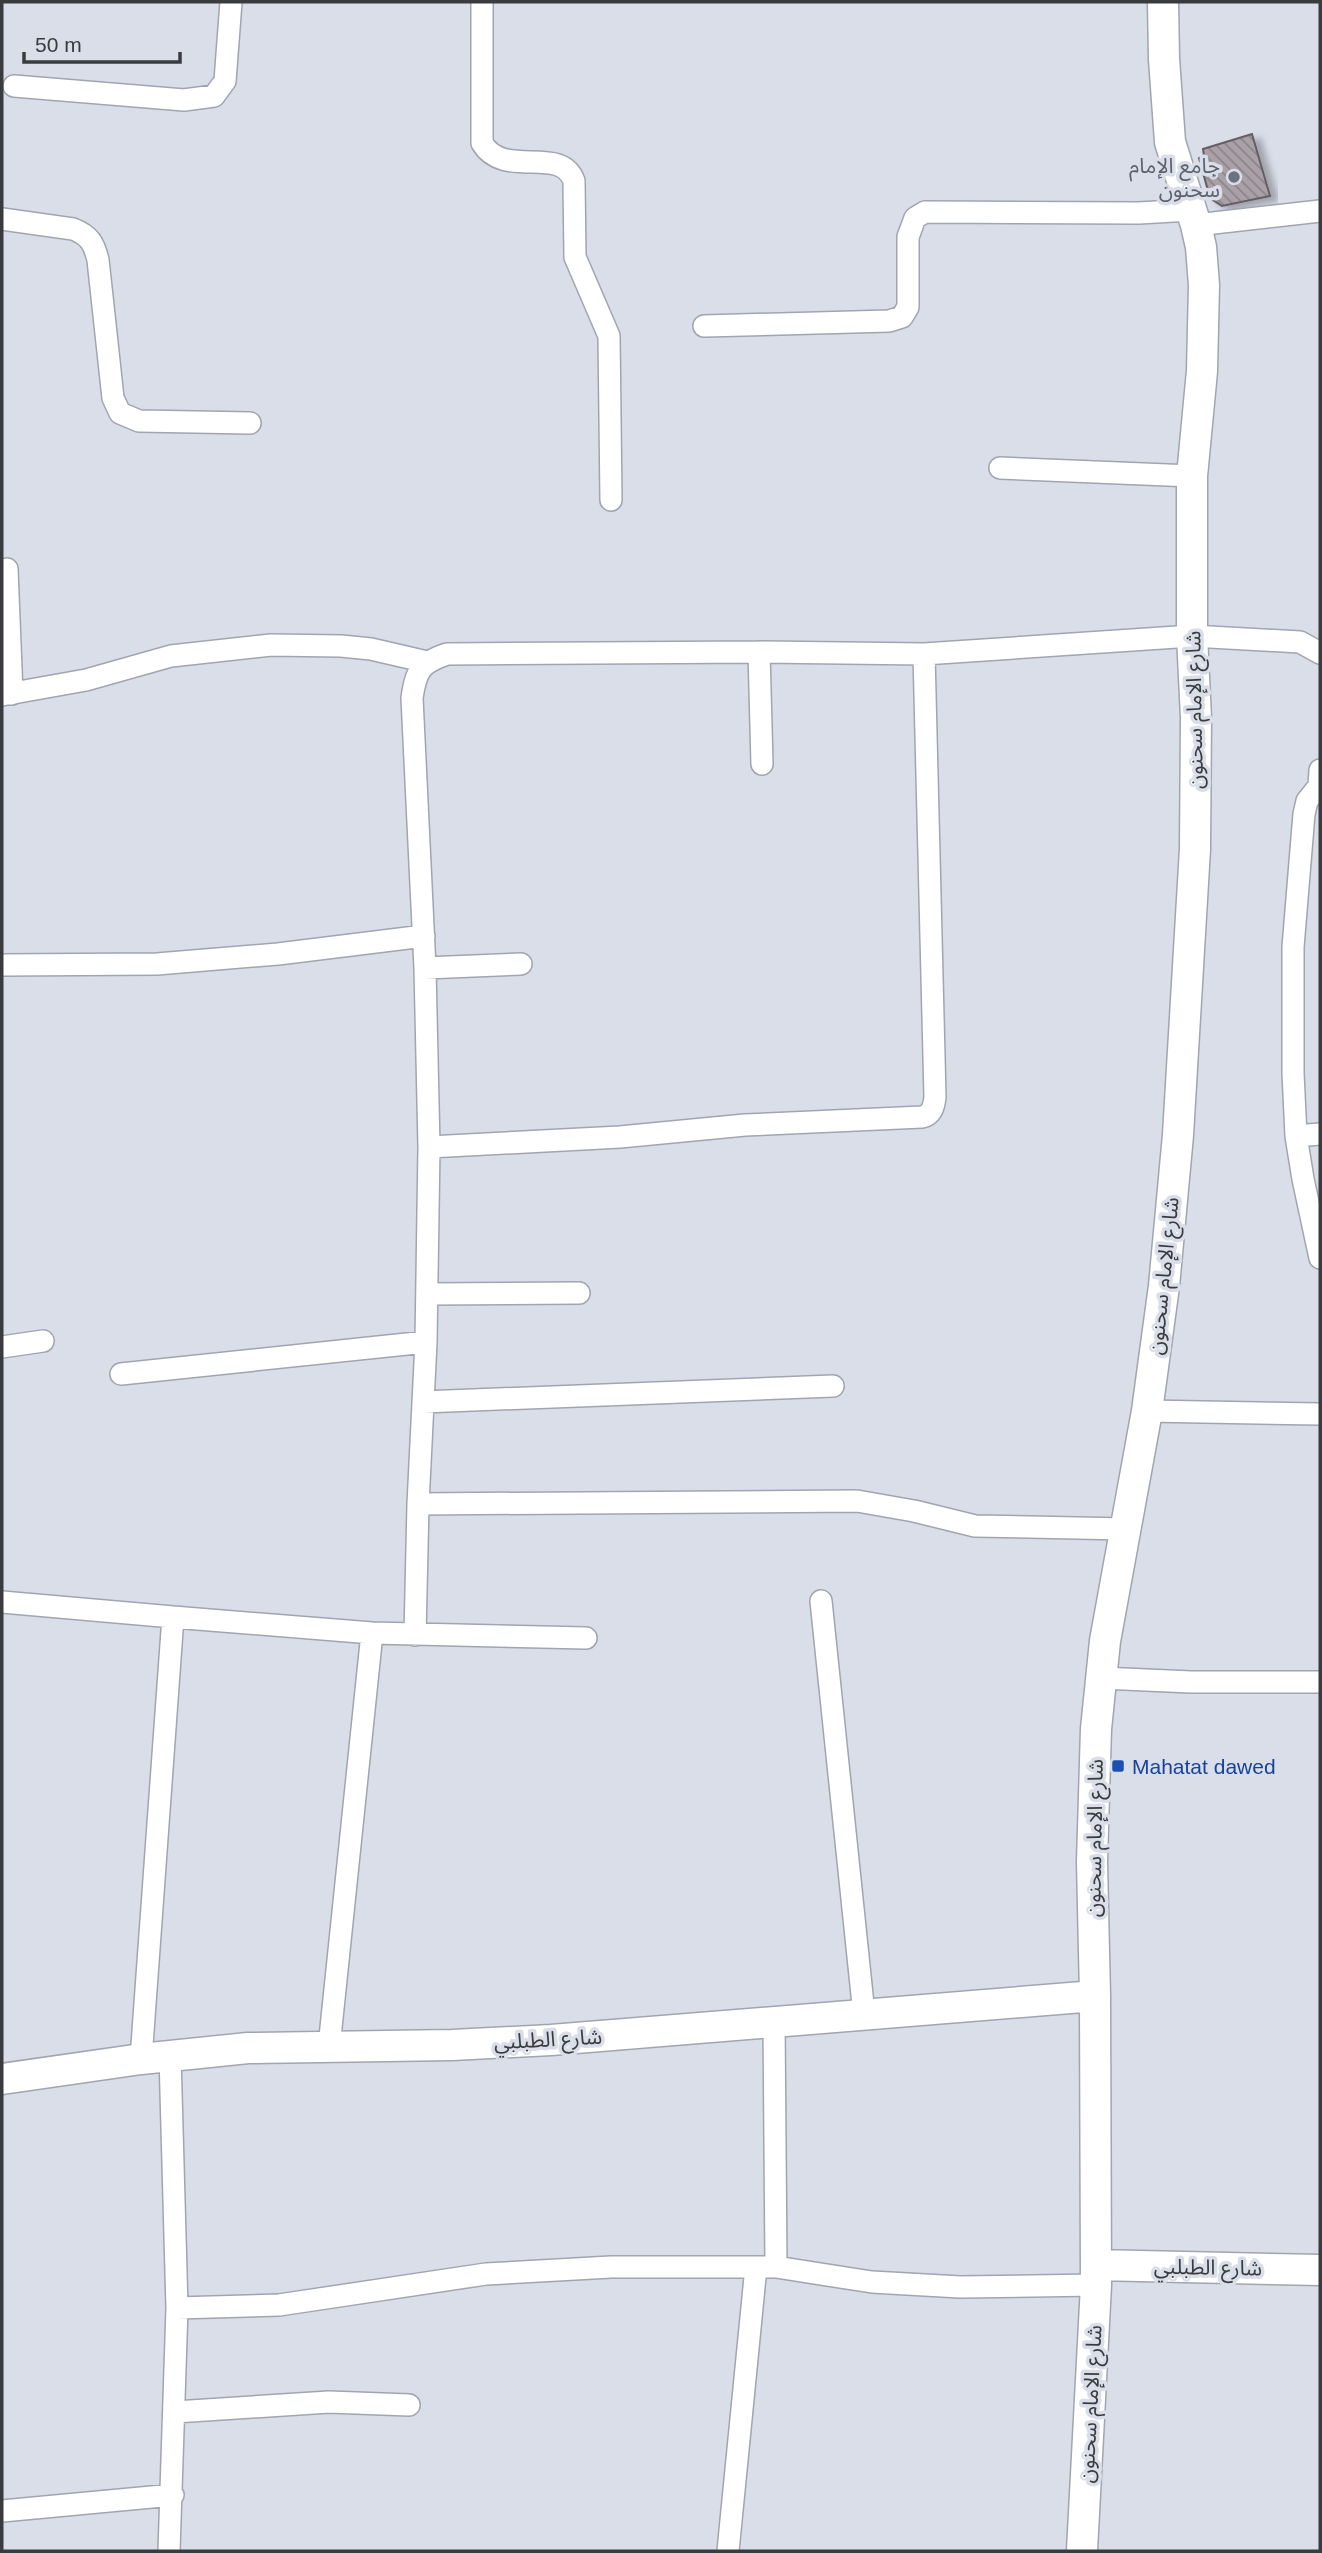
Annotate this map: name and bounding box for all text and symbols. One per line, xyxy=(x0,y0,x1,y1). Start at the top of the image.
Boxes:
scale bar xyxy=(24,21,180,65)
text: 50 m xyxy=(35,33,82,56)
place label: جامع الإمام سحنون xyxy=(1129,154,1220,202)
marker: جامع الإمام سحنون xyxy=(1226,169,1242,185)
street label: شارع الإمام سحنون xyxy=(1181,630,1212,789)
street label: شارع الإمام سحنون xyxy=(1143,1196,1188,1357)
place label: Mahatat dawed xyxy=(1132,1755,1276,1778)
marker: Mahatat dawed xyxy=(1110,1758,1126,1774)
street label: شارع الإمام سحنون xyxy=(1081,1759,1112,1918)
street label: شارع الطبلبي xyxy=(493,2025,603,2058)
street label: شارع الطبلبي xyxy=(1154,2255,1262,2284)
street label: شارع الإمام سحنون xyxy=(1074,2324,1111,2484)

